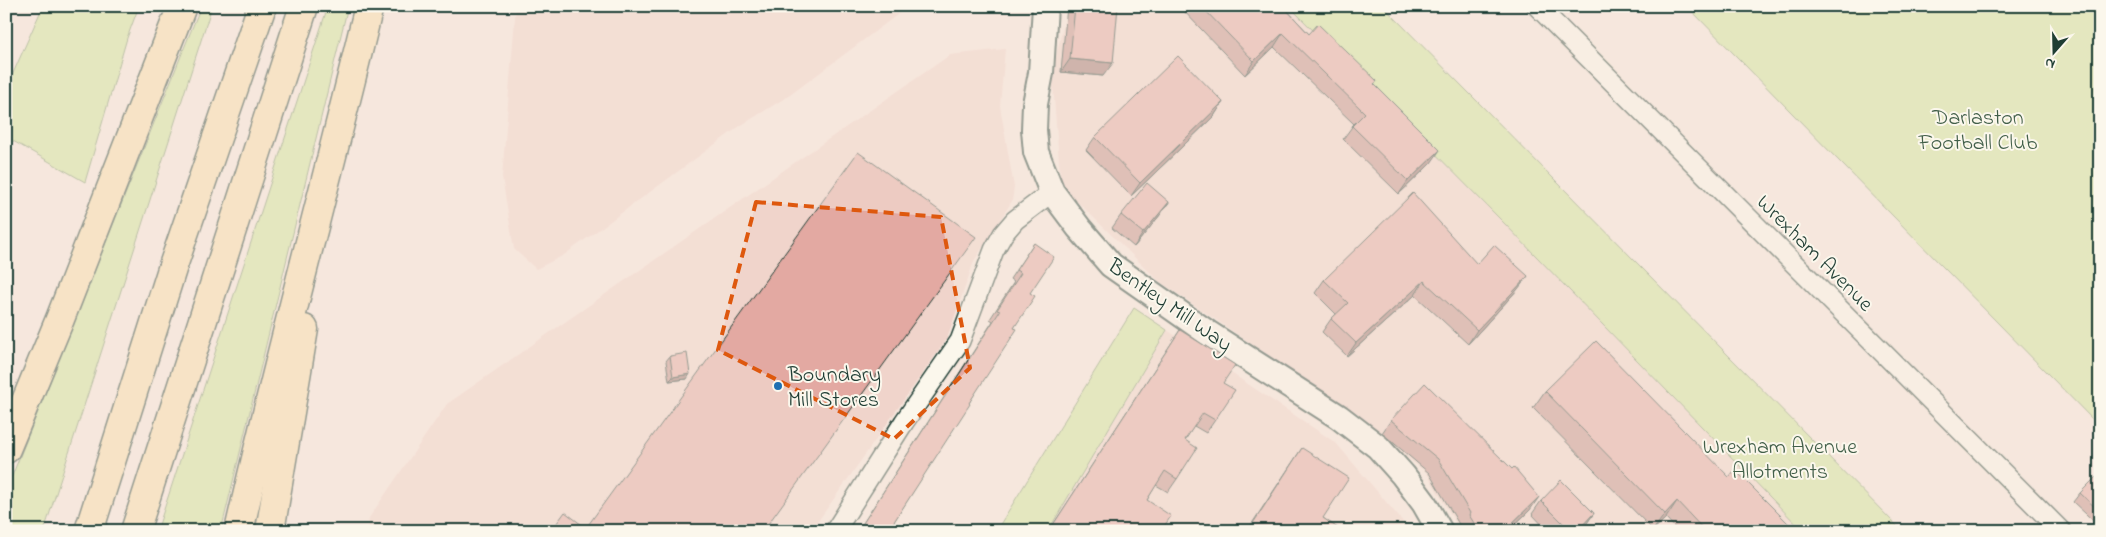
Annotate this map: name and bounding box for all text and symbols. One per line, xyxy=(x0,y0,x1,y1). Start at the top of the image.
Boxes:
north arrow xyxy=(2028,28,2078,78)
text: N xyxy=(2042,51,2058,74)
park label: Darlaston Football Club xyxy=(1918,103,2038,160)
street label: Wrexham Avenue xyxy=(1748,188,1880,320)
street label: Bentley Mill Way xyxy=(1099,251,1238,362)
place label: Boundary Mill Stores xyxy=(787,360,881,417)
marker: Boundary Mill Stores xyxy=(772,380,784,392)
park label: Wrexham Avenue Allotments xyxy=(1703,432,1857,489)

